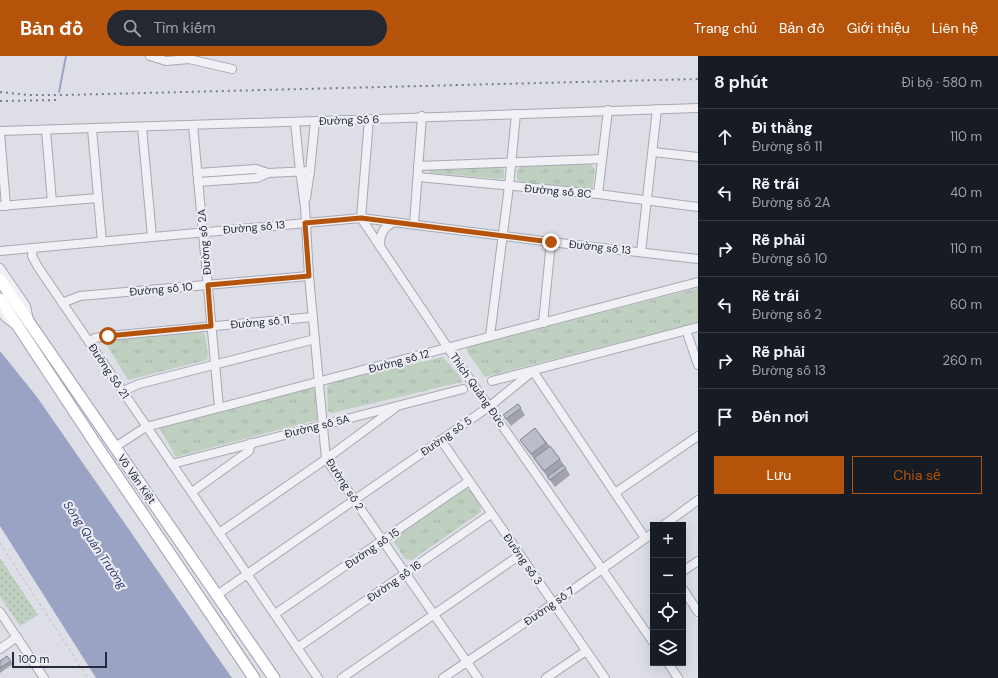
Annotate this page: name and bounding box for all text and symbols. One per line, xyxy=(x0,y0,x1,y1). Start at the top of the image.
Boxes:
search box xyxy=(107,10,387,46)
text: Bản đồ xyxy=(20,16,83,41)
icon: search xyxy=(121,17,143,39)
text: Tìm kiếm xyxy=(153,18,216,38)
text: Trang chủ xyxy=(694,19,757,37)
text: Bản đồ xyxy=(779,19,825,37)
text: Giới thiệu xyxy=(847,19,910,37)
text: Liên hệ xyxy=(932,19,978,37)
text: 8 phút xyxy=(714,71,768,93)
text: Đi bộ · 580 m xyxy=(902,74,982,91)
street label: Đường Số 6 xyxy=(319,112,380,128)
text: Đi thẳng xyxy=(752,118,813,138)
icon: ahead xyxy=(714,126,736,148)
text: 110 m xyxy=(950,128,982,145)
text: Đường số 11 xyxy=(752,138,822,155)
text: Rẽ trái xyxy=(752,174,799,194)
street label: Đường số 8C xyxy=(524,181,592,201)
icon: left xyxy=(714,182,736,204)
text: 40 m xyxy=(950,184,982,201)
text: Đường số 2A xyxy=(752,194,830,211)
street label: Đường số 2A xyxy=(194,208,214,276)
street label: Đường số 13 xyxy=(222,217,286,237)
text: Rẽ phải xyxy=(752,230,805,250)
route end xyxy=(542,233,560,251)
street label: Đường số 13 xyxy=(568,237,632,257)
icon: right xyxy=(714,238,736,260)
text: 110 m xyxy=(950,240,982,257)
text: Đường số 10 xyxy=(752,250,827,267)
street label: Đường số 10 xyxy=(129,279,193,299)
text: Rẽ trái xyxy=(752,286,799,306)
icon: left xyxy=(714,294,736,316)
text: 60 m xyxy=(950,296,982,313)
text: Đường số 2 xyxy=(752,306,822,323)
street label: Đường số 11 xyxy=(230,312,290,332)
route start xyxy=(99,327,117,345)
street label: Đường Số 21 xyxy=(85,341,133,401)
text: Rẽ phải xyxy=(752,342,805,362)
street label: Đường số 12 xyxy=(367,346,431,376)
street label: Thích Quảng Đức xyxy=(447,350,509,430)
icon: right xyxy=(714,350,736,372)
text: 260 m xyxy=(942,352,982,369)
text: Đường số 13 xyxy=(752,362,826,379)
icon: arrive xyxy=(714,406,736,428)
text: Đến nơi xyxy=(752,407,809,427)
street label: Đường số 5A xyxy=(283,411,351,441)
street label: Đường số 5 xyxy=(418,413,475,459)
street label: Võ Văn Kiệt xyxy=(115,451,159,507)
street label: Đường số 2 xyxy=(323,455,367,513)
button: Lưu xyxy=(714,456,844,494)
button: Chia sẻ xyxy=(852,456,982,494)
water label: Sông Quán Trường xyxy=(59,498,131,593)
map controls xyxy=(650,522,686,666)
button: + xyxy=(650,522,686,558)
street label: Đường số 15 xyxy=(342,524,402,571)
street label: Đường số 3 xyxy=(500,531,546,587)
street label: Đường số 16 xyxy=(364,557,424,605)
button: − xyxy=(650,558,686,594)
street label: Đường số 7 xyxy=(521,583,577,629)
button: locate xyxy=(650,594,686,630)
button: layers xyxy=(650,630,686,666)
scale bar xyxy=(12,650,107,669)
text: 100 m xyxy=(18,652,49,666)

